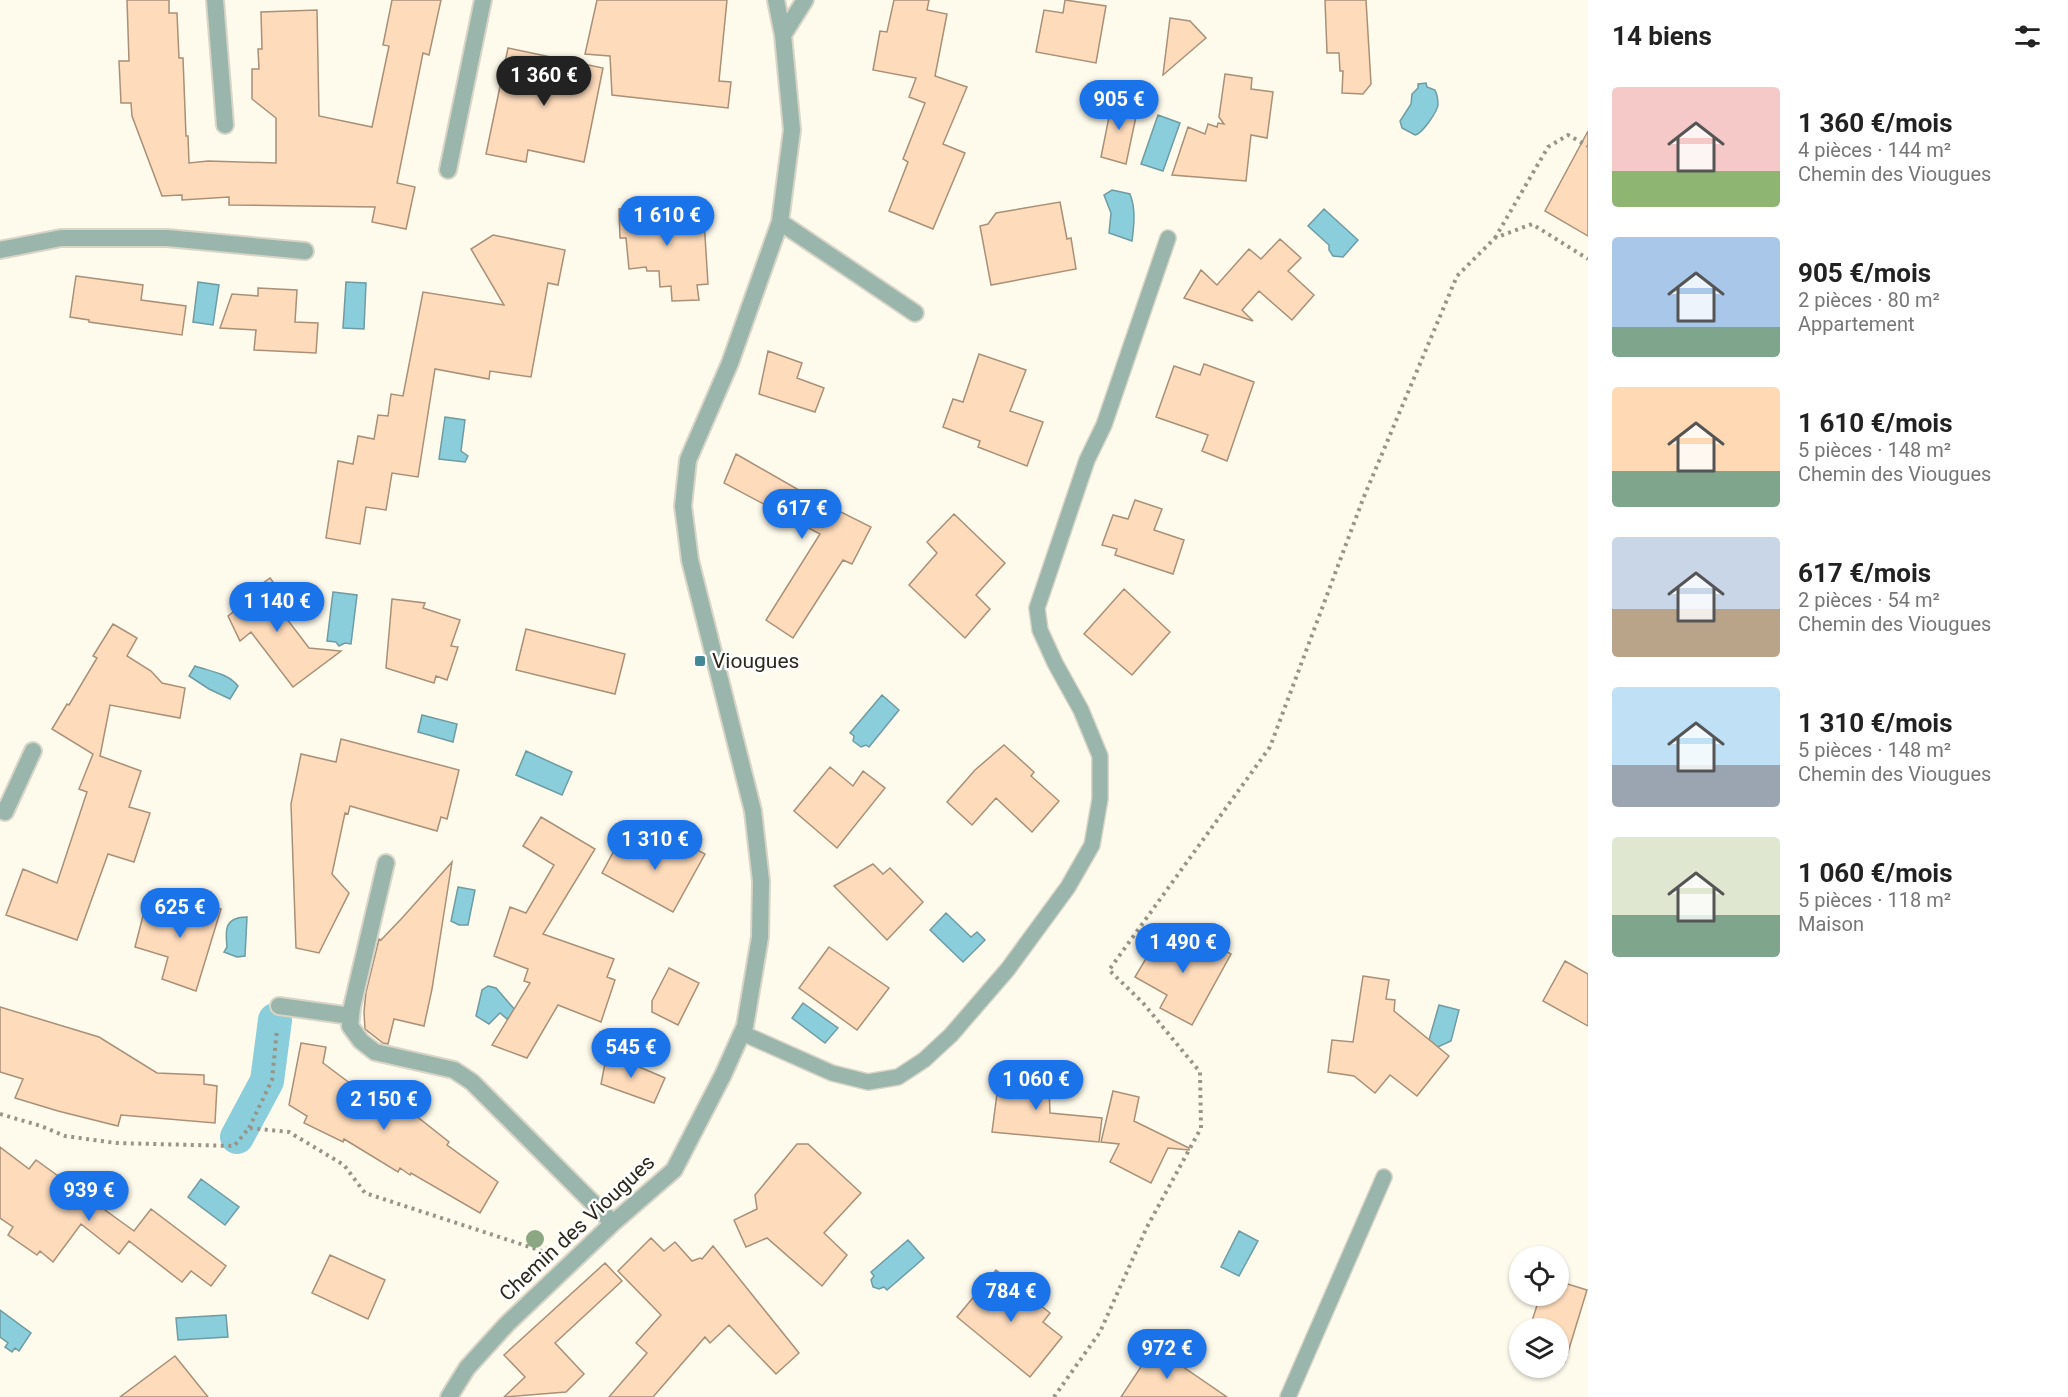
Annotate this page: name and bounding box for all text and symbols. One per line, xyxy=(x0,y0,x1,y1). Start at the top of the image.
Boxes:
icon: filters xyxy=(2011,20,2044,53)
text: 14 biens xyxy=(1612,21,1712,51)
pin: 1 360 € xyxy=(489,56,599,107)
text: 1 360 € xyxy=(510,63,578,87)
pin: 905 € xyxy=(1077,80,1161,131)
text: 905 € xyxy=(1094,87,1144,111)
text: 1 360 €/mois xyxy=(1798,108,1953,138)
icon: home xyxy=(1660,111,1732,183)
text: 4 pièces · 144 m² xyxy=(1798,138,1951,162)
text: Chemin des Viougues xyxy=(1798,162,1991,186)
pin: 1 610 € xyxy=(612,196,722,247)
text: 1 610 € xyxy=(633,203,701,227)
text: 905 €/mois xyxy=(1798,258,1931,288)
icon: home xyxy=(1660,261,1732,333)
text: 2 pièces · 80 m² xyxy=(1798,288,1940,312)
text: Appartement xyxy=(1798,312,1915,336)
text: 1 610 €/mois xyxy=(1798,408,1953,438)
icon: home xyxy=(1660,411,1732,483)
text: 5 pièces · 148 m² xyxy=(1798,438,1951,462)
text: Chemin des Viougues xyxy=(1798,462,1991,486)
pin: 617 € xyxy=(760,489,844,540)
text: 617 € xyxy=(777,496,827,520)
text: 617 €/mois xyxy=(1798,558,1931,588)
icon: home xyxy=(1660,561,1732,633)
pin: 1 140 € xyxy=(222,582,332,633)
text: 2 pièces · 54 m² xyxy=(1798,588,1940,612)
text: 1 140 € xyxy=(243,589,311,613)
text: Chemin des Viougues xyxy=(1798,612,1991,636)
place label: Viougues xyxy=(712,649,799,673)
marker: Viougues xyxy=(693,654,707,668)
text: 1 310 €/mois xyxy=(1798,708,1953,738)
icon: home xyxy=(1660,711,1732,783)
text: 5 pièces · 148 m² xyxy=(1798,738,1951,762)
text: Chemin des Viougues xyxy=(1798,762,1991,786)
pin: 1 310 € xyxy=(600,820,710,871)
text: 1 310 € xyxy=(621,827,689,851)
text: 1 060 €/mois xyxy=(1798,858,1953,888)
icon: home xyxy=(1660,861,1732,933)
pin: 625 € xyxy=(138,888,222,939)
text: 5 pièces · 118 m² xyxy=(1798,888,1951,912)
text: 625 € xyxy=(155,895,205,919)
text: Maison xyxy=(1798,912,1864,936)
pin: 1 490 € xyxy=(1128,923,1238,974)
text: 1 490 € xyxy=(1149,930,1217,954)
pin: 545 € xyxy=(589,1028,673,1079)
text: 545 € xyxy=(606,1035,656,1059)
pin: 1 060 € xyxy=(981,1060,1091,1111)
text: 1 060 € xyxy=(1002,1067,1070,1091)
pin: 2 150 € xyxy=(329,1080,439,1131)
text: 2 150 € xyxy=(350,1087,418,1111)
street label: Chemin des Viougues xyxy=(495,1150,659,1306)
pin: 939 € xyxy=(47,1171,131,1222)
text: 939 € xyxy=(64,1178,114,1202)
map controls xyxy=(1509,1246,1569,1378)
button: locate xyxy=(1509,1246,1569,1306)
pin: 784 € xyxy=(969,1272,1053,1323)
text: 784 € xyxy=(986,1279,1036,1303)
button: layers xyxy=(1509,1318,1569,1378)
pin: 972 € xyxy=(1125,1329,1209,1380)
text: 972 € xyxy=(1142,1336,1192,1360)

